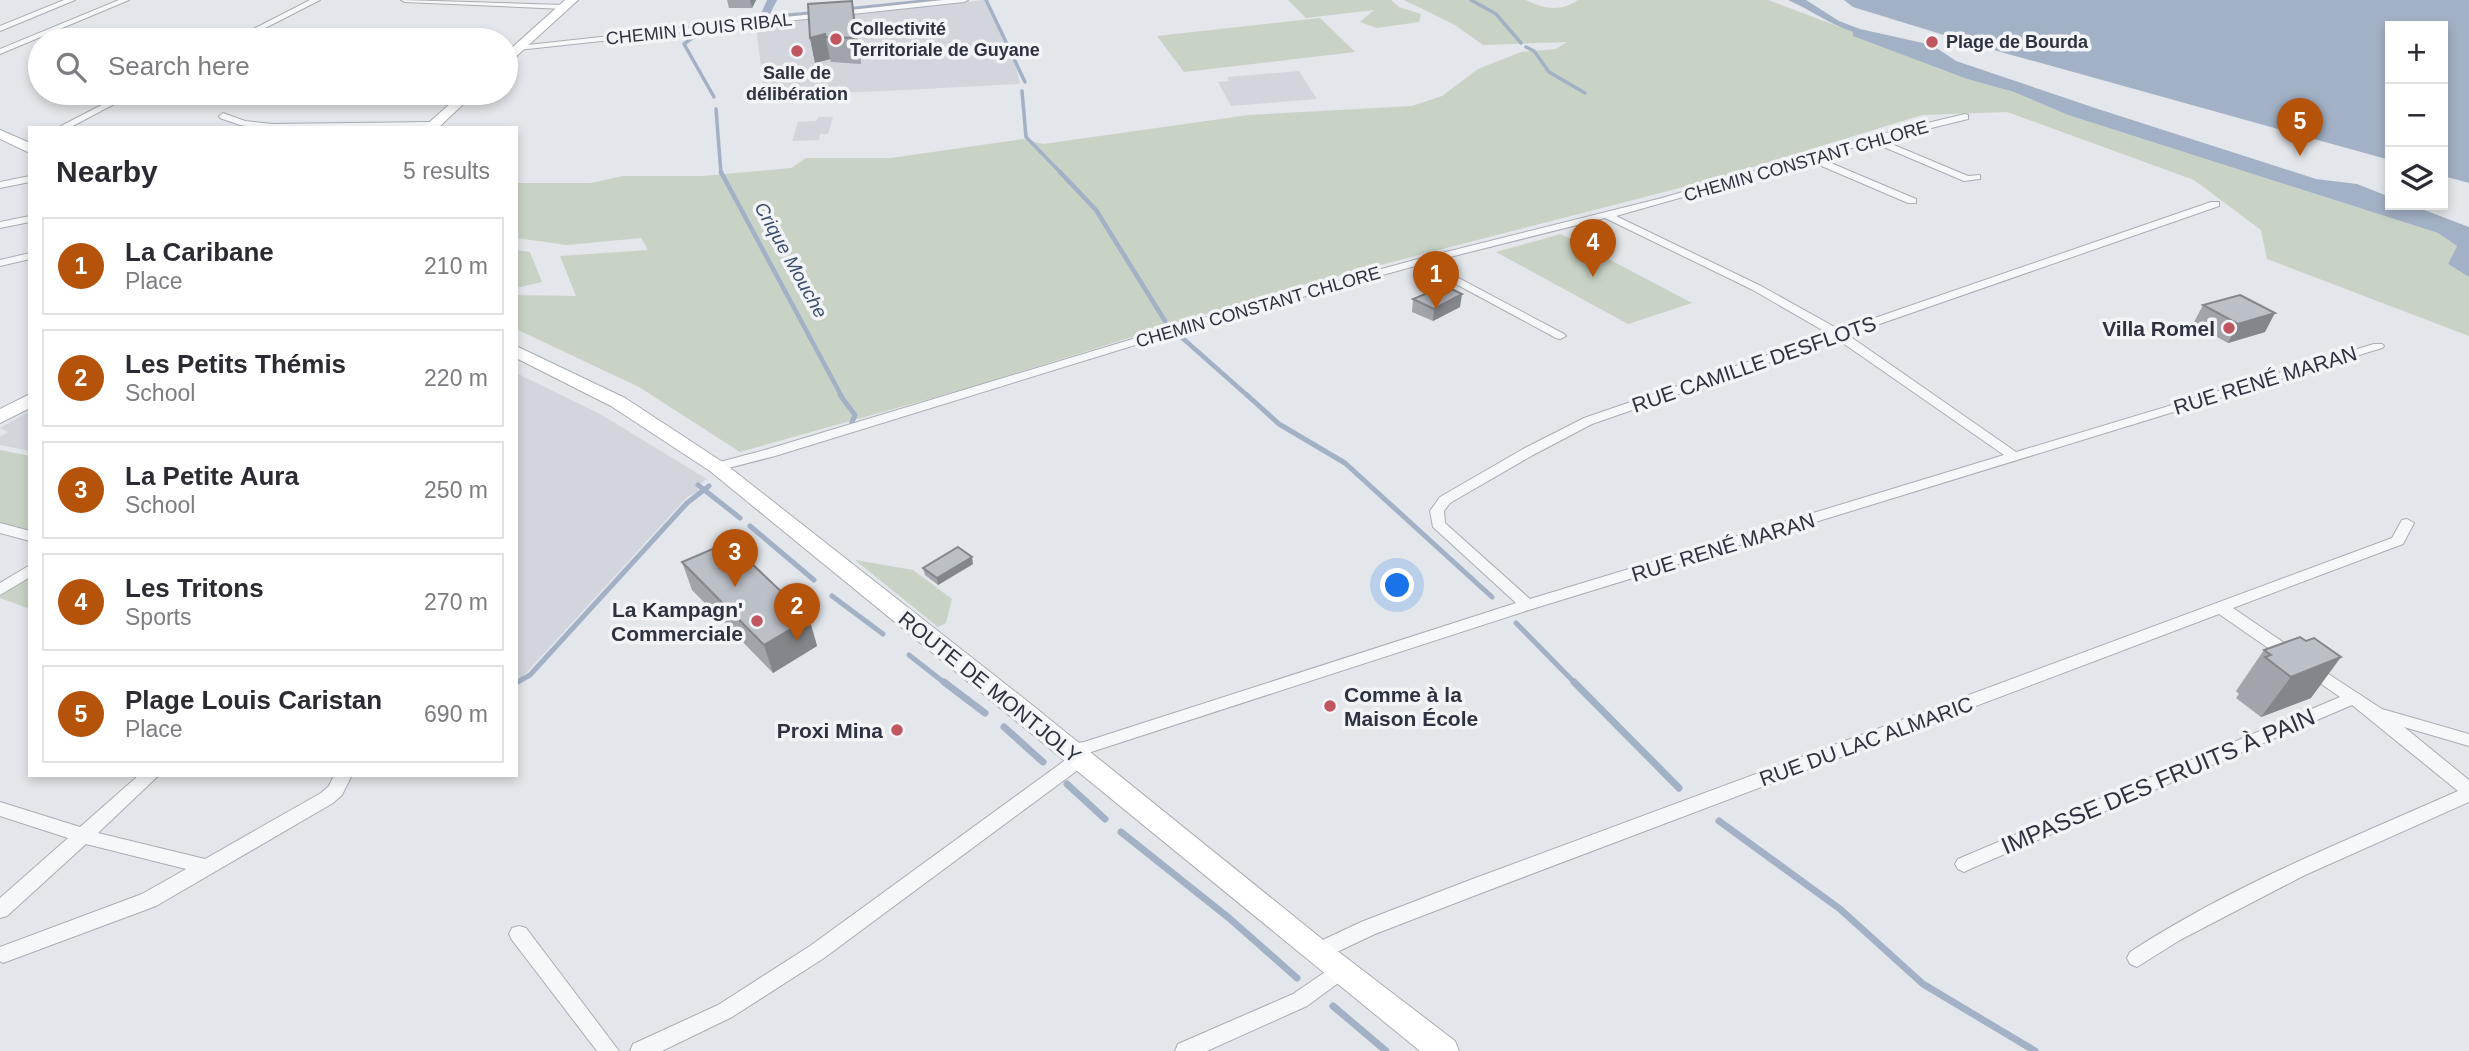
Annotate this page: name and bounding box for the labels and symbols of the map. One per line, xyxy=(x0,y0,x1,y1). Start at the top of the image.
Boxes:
street label: CHEMIN LOUIS RIBAL xyxy=(605,9,793,49)
place label: Collectivité Territoriale de Guyane xyxy=(850,19,1040,60)
marker: Collectivité Territoriale de Guyane xyxy=(828,31,844,47)
place label: Plage de Bourda xyxy=(1946,32,2089,52)
marker: Plage de Bourda xyxy=(1924,34,1940,50)
marker: Salle de délibération xyxy=(789,43,805,59)
place label: Salle de délibération xyxy=(746,63,848,104)
pin: 5 xyxy=(2277,98,2323,156)
street label: CHEMIN CONSTANT CHLORE xyxy=(1681,116,1931,206)
water label: Crique Mouche xyxy=(751,199,831,321)
pin: 4 xyxy=(1570,219,1616,277)
pin: 1 xyxy=(1413,251,1459,309)
street label: CHEMIN CONSTANT CHLORE xyxy=(1133,262,1383,352)
street label: RUE CAMILLE DESFLOTS xyxy=(1629,311,1879,417)
place label: Villa Romel xyxy=(2102,317,2215,340)
marker: Villa Romel xyxy=(2221,320,2237,336)
street label: RUE RENÉ MARAN xyxy=(2171,341,2359,419)
street label: RUE RENÉ MARAN xyxy=(1629,508,1817,586)
pin: 3 xyxy=(712,529,758,587)
your location xyxy=(1380,568,1414,602)
pin: 2 xyxy=(774,583,820,641)
place label: La Kampagn' Commerciale xyxy=(611,598,743,645)
street label: ROUTE DE MONTJOLY xyxy=(895,607,1085,767)
marker: La Kampagn' Commerciale xyxy=(749,613,765,629)
place label: Comme à la Maison École xyxy=(1344,683,1478,730)
street label: RUE DU LAC ALMARIC xyxy=(1756,692,1976,790)
marker: Comme à la Maison École xyxy=(1322,698,1338,714)
street label: IMPASSE DES FRUITS À PAIN xyxy=(1997,703,2319,859)
place label: Proxi Mina xyxy=(777,719,883,742)
marker: Proxi Mina xyxy=(889,722,905,738)

